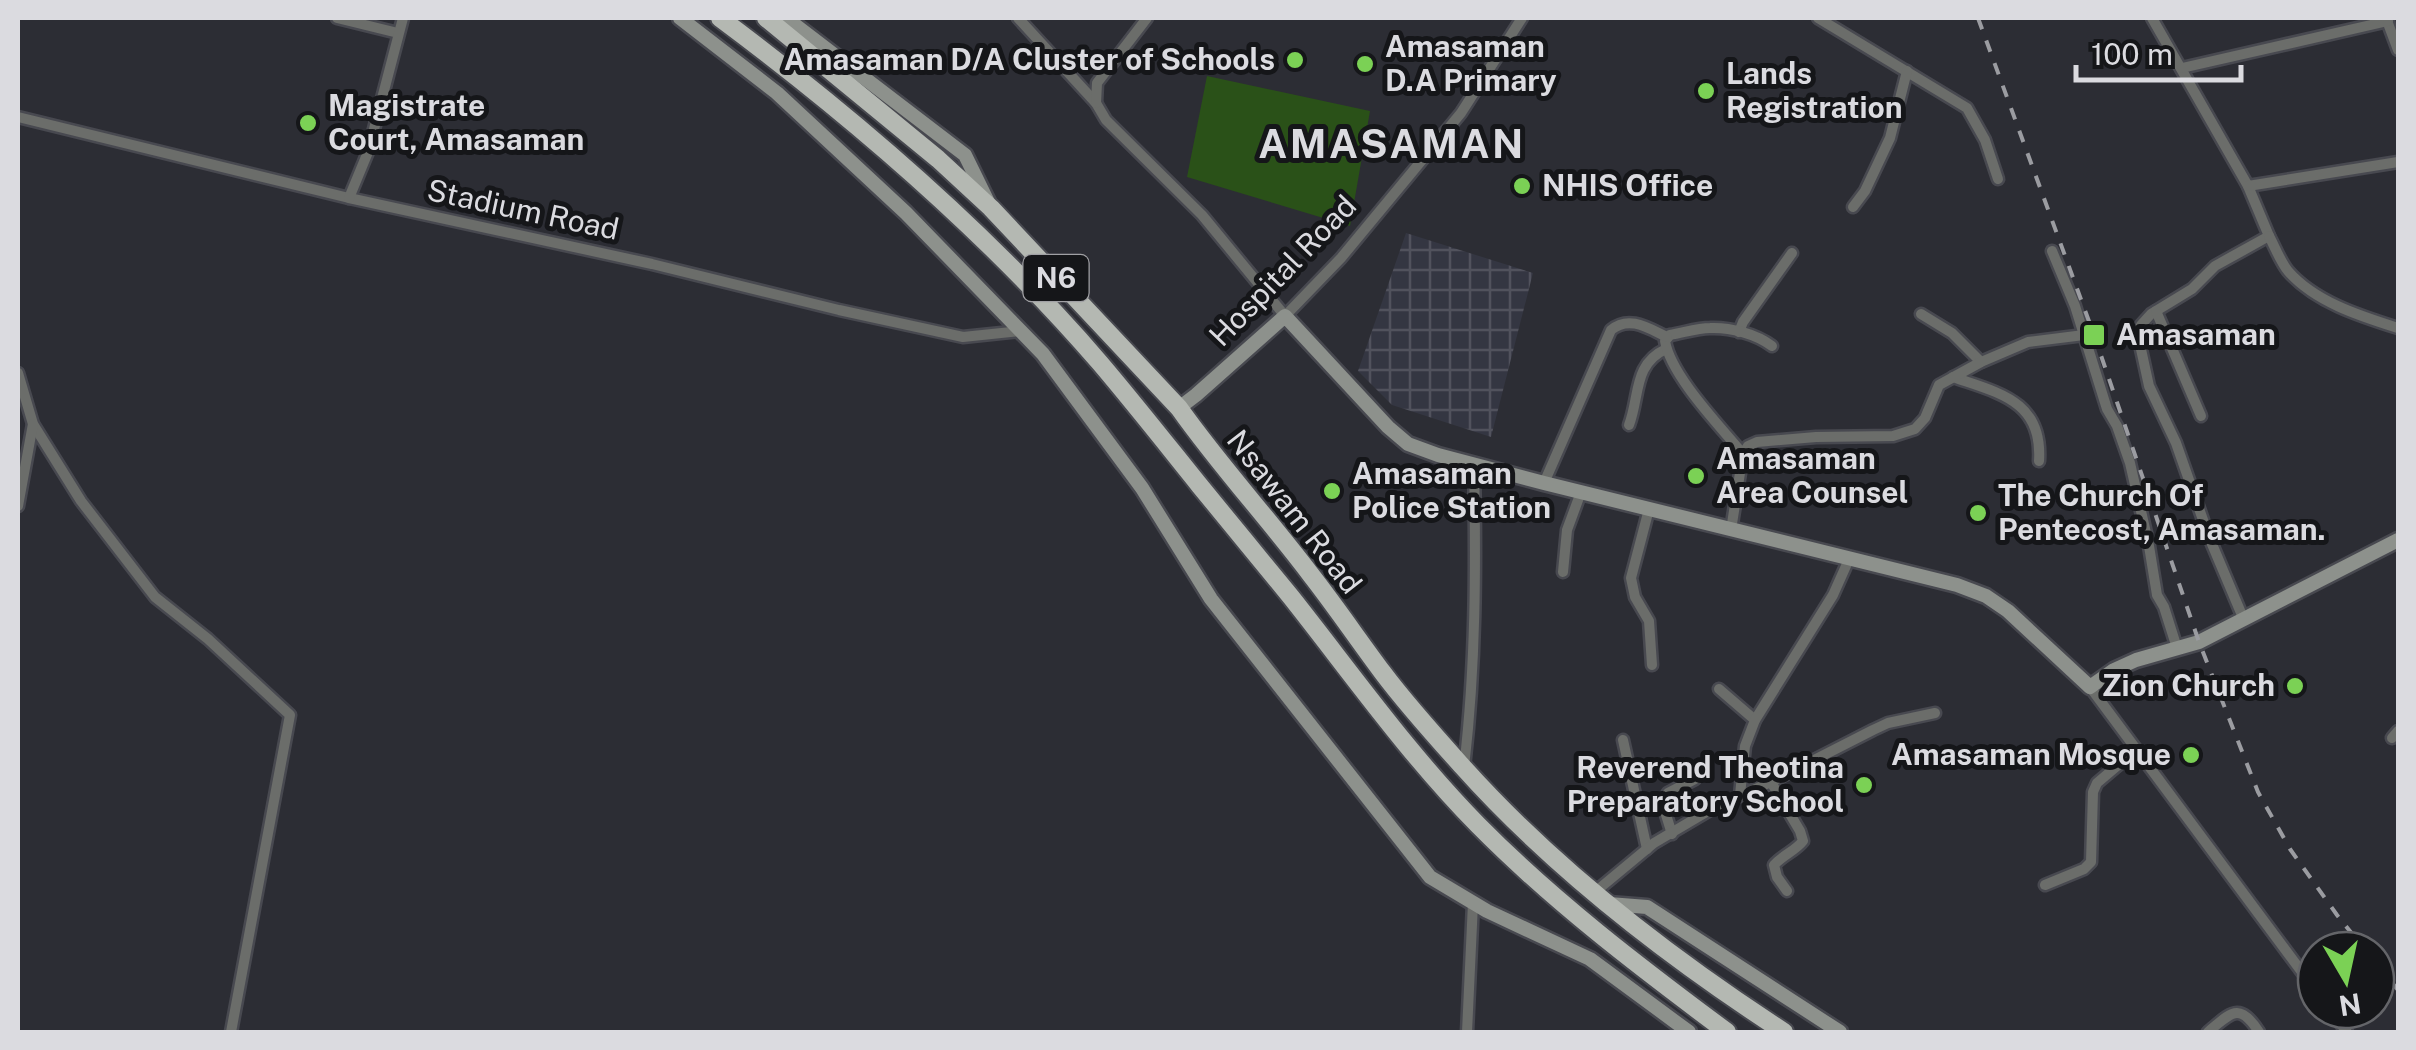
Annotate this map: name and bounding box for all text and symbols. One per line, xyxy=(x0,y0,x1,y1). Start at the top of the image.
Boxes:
scale bar xyxy=(2076,20,2241,82)
place label: Amasaman D.A Primary xyxy=(1385,28,1557,98)
text: 100 m xyxy=(2091,36,2173,72)
place label: Amasaman D/A Cluster of Schools xyxy=(784,41,1275,77)
marker: Amasaman D/A Cluster of Schools xyxy=(1284,49,1306,71)
marker: Amasaman D.A Primary xyxy=(1354,53,1376,75)
place label: Lands Registration xyxy=(1726,55,1903,125)
marker: Lands Registration xyxy=(1695,80,1717,102)
place label: Magistrate Court, Amasaman xyxy=(328,87,584,157)
marker: Magistrate Court, Amasaman xyxy=(297,112,319,134)
district label: AMASAMAN xyxy=(1258,120,1526,167)
place label: NHIS Office xyxy=(1542,167,1713,203)
street label: Stadium Road xyxy=(424,171,622,247)
marker: NHIS Office xyxy=(1511,175,1533,197)
street label: Hospital Road xyxy=(1201,187,1363,353)
road number: N6 xyxy=(1024,255,1088,301)
place label: Amasaman xyxy=(2116,316,2276,352)
marker: Amasaman xyxy=(2081,322,2107,348)
street label: Nsawam Road xyxy=(1220,422,1370,600)
place label: Amasaman Area Counsel xyxy=(1716,440,1908,510)
place label: Amasaman Police Station xyxy=(1352,455,1551,525)
marker: Amasaman Area Counsel xyxy=(1685,465,1707,487)
place label: The Church Of Pentecost, Amasaman. xyxy=(1998,477,2326,547)
marker: Amasaman Police Station xyxy=(1321,480,1343,502)
marker: The Church Of Pentecost, Amasaman. xyxy=(1967,502,1989,524)
place label: Zion Church xyxy=(2102,667,2275,703)
marker: Zion Church xyxy=(2284,675,2306,697)
place label: Amasaman Mosque xyxy=(1891,736,2171,772)
marker: Amasaman Mosque xyxy=(2180,744,2202,766)
place label: Reverend Theotina Preparatory School xyxy=(1567,749,1844,819)
marker: Reverend Theotina Preparatory School xyxy=(1853,774,1875,796)
north arrow xyxy=(2296,930,2396,1030)
text: N xyxy=(2337,987,2363,1023)

